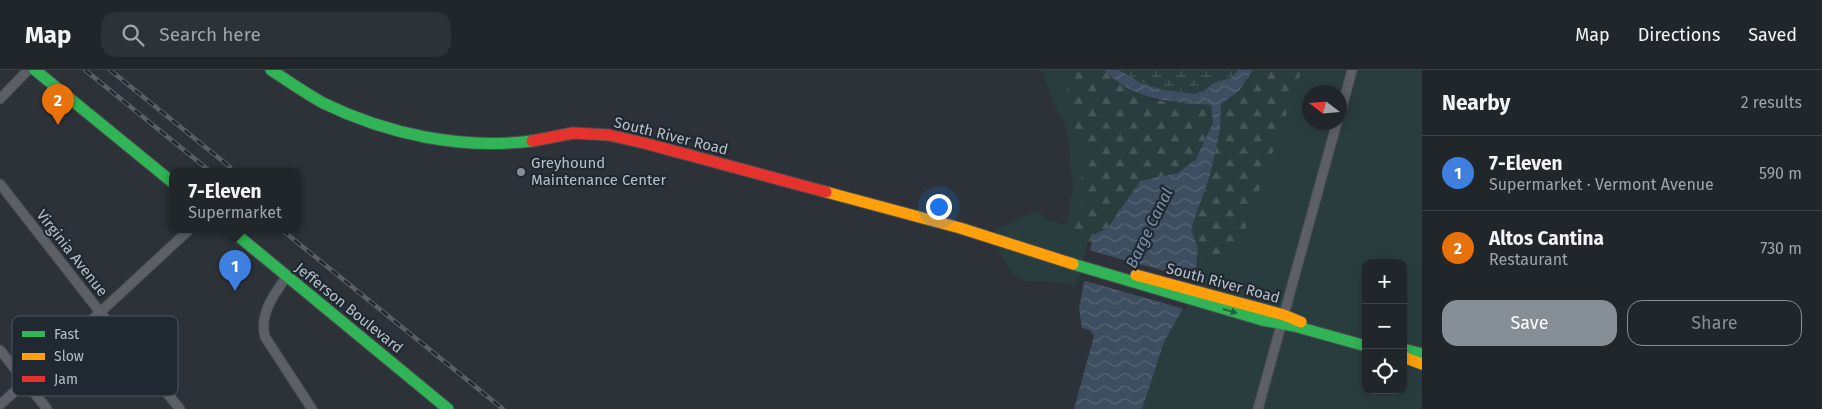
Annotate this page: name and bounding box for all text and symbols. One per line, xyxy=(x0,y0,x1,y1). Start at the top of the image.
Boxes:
search box xyxy=(101,12,451,57)
text: Map xyxy=(25,21,71,49)
icon: search xyxy=(119,21,147,49)
text: Search here xyxy=(159,23,261,46)
text: Map xyxy=(1575,24,1610,46)
text: Directions xyxy=(1638,24,1720,46)
text: Saved xyxy=(1748,24,1797,46)
pin: 2 xyxy=(42,84,74,125)
north arrow xyxy=(1302,85,1347,130)
text: Nearby xyxy=(1442,90,1510,116)
text: 2 results xyxy=(1741,93,1802,112)
street label: South River Road xyxy=(612,113,730,159)
text: 7-Eleven xyxy=(1489,152,1562,175)
place label: Greyhound Maintenance Center xyxy=(531,154,666,189)
text: 1 xyxy=(1454,164,1462,183)
text: 590 m xyxy=(1759,164,1802,183)
marker: Greyhound Maintenance Center xyxy=(515,166,527,178)
popup xyxy=(169,168,301,233)
text: Supermarket · Vermont Avenue xyxy=(1489,175,1714,194)
text: 7-Eleven xyxy=(188,180,262,203)
water label: Barge Canal xyxy=(1121,185,1177,271)
your location xyxy=(926,194,952,220)
text: Supermarket xyxy=(188,203,282,222)
street label: Virginia Avenue xyxy=(33,206,111,300)
text: Altos Cantina xyxy=(1489,227,1604,250)
text: 2 xyxy=(1454,239,1462,258)
text: 730 m xyxy=(1760,239,1802,258)
pin: 1 xyxy=(219,250,251,291)
text: Restaurant xyxy=(1489,250,1568,269)
street label: Jefferson Boulevard xyxy=(291,259,407,357)
street label: South River Road xyxy=(1164,259,1282,307)
map controls xyxy=(1362,259,1407,394)
button: + xyxy=(1362,259,1407,304)
button: Save xyxy=(1442,300,1617,346)
button: Share xyxy=(1627,300,1802,346)
button: − xyxy=(1362,304,1407,349)
one-way arrow xyxy=(1223,307,1238,315)
legend xyxy=(12,316,178,396)
text: Fast xyxy=(54,326,80,343)
text: Slow xyxy=(54,348,84,365)
button: locate xyxy=(1362,349,1407,394)
text: Jam xyxy=(54,371,78,388)

